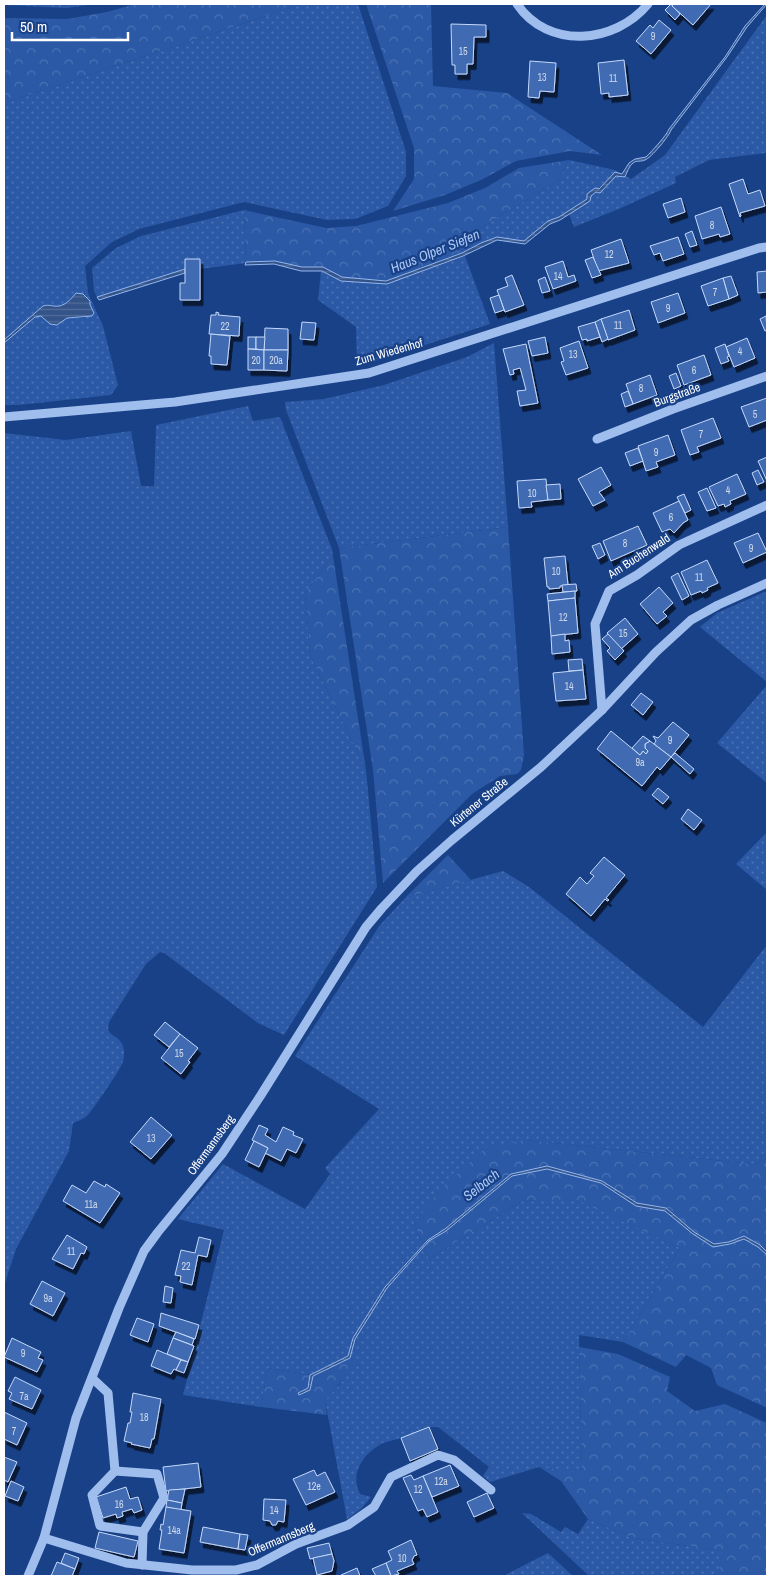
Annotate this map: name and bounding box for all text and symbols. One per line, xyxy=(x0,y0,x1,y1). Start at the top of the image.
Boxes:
scale bar xyxy=(12,10,129,42)
text: 50 m xyxy=(20,16,47,37)
house number: 9 xyxy=(651,30,656,43)
house number: 15 xyxy=(458,45,468,58)
house number: 13 xyxy=(537,71,547,84)
house number: 11 xyxy=(609,72,618,85)
house number: 8 xyxy=(710,219,715,232)
water label: Haus Olper Siefen xyxy=(388,225,482,277)
house number: 12 xyxy=(604,248,614,261)
house number: 14 xyxy=(553,270,563,283)
house number: 7 xyxy=(713,286,718,299)
house number: 9 xyxy=(666,302,671,315)
house number: 11 xyxy=(614,319,623,332)
house number: 22 xyxy=(220,320,230,333)
street label: Zum Wiedenhof xyxy=(353,335,425,369)
house number: 4 xyxy=(738,345,743,358)
house number: 13 xyxy=(568,348,578,361)
house number: 20 xyxy=(251,354,261,367)
house number: 20a xyxy=(269,354,283,367)
house number: 6 xyxy=(692,364,697,377)
street label: Burgstraße xyxy=(651,379,703,411)
house number: 8 xyxy=(639,382,644,395)
house number: 5 xyxy=(753,408,758,421)
house number: 7 xyxy=(699,428,704,441)
house number: 9 xyxy=(654,446,659,459)
house number: 4 xyxy=(726,484,731,497)
house number: 10 xyxy=(527,487,537,500)
house number: 6 xyxy=(669,511,674,524)
street label: Am Buchenwald xyxy=(604,530,673,583)
house number: 8 xyxy=(623,537,628,550)
house number: 9 xyxy=(749,542,754,555)
house number: 10 xyxy=(551,565,561,578)
house number: 11 xyxy=(695,571,704,584)
house number: 12 xyxy=(558,611,568,624)
house number: 15 xyxy=(618,627,628,640)
house number: 14 xyxy=(564,680,574,693)
house number: 9 xyxy=(668,734,673,747)
house number: 9a xyxy=(635,756,645,769)
street label: Kürtener Straße xyxy=(447,774,511,830)
house number: 15 xyxy=(174,1047,184,1060)
street label: Offermannsberg xyxy=(184,1111,239,1178)
house number: 13 xyxy=(146,1132,156,1145)
water label: Selbach xyxy=(459,1165,503,1205)
house number: 11a xyxy=(84,1198,98,1211)
house number: 11 xyxy=(67,1245,76,1258)
house number: 22 xyxy=(181,1260,191,1273)
house number: 9a xyxy=(43,1292,53,1305)
house number: 9 xyxy=(21,1347,26,1360)
house number: 7a xyxy=(19,1390,29,1403)
house number: 18 xyxy=(139,1411,149,1424)
house number: 7 xyxy=(12,1425,17,1438)
house number: 12a xyxy=(434,1475,448,1488)
house number: 12e xyxy=(307,1480,321,1493)
house number: 12 xyxy=(413,1483,423,1496)
house number: 16 xyxy=(114,1498,124,1511)
house number: 14 xyxy=(269,1504,279,1517)
street label: Offermannsberg xyxy=(245,1518,317,1560)
house number: 14a xyxy=(167,1524,181,1537)
house number: 10 xyxy=(397,1552,407,1565)

